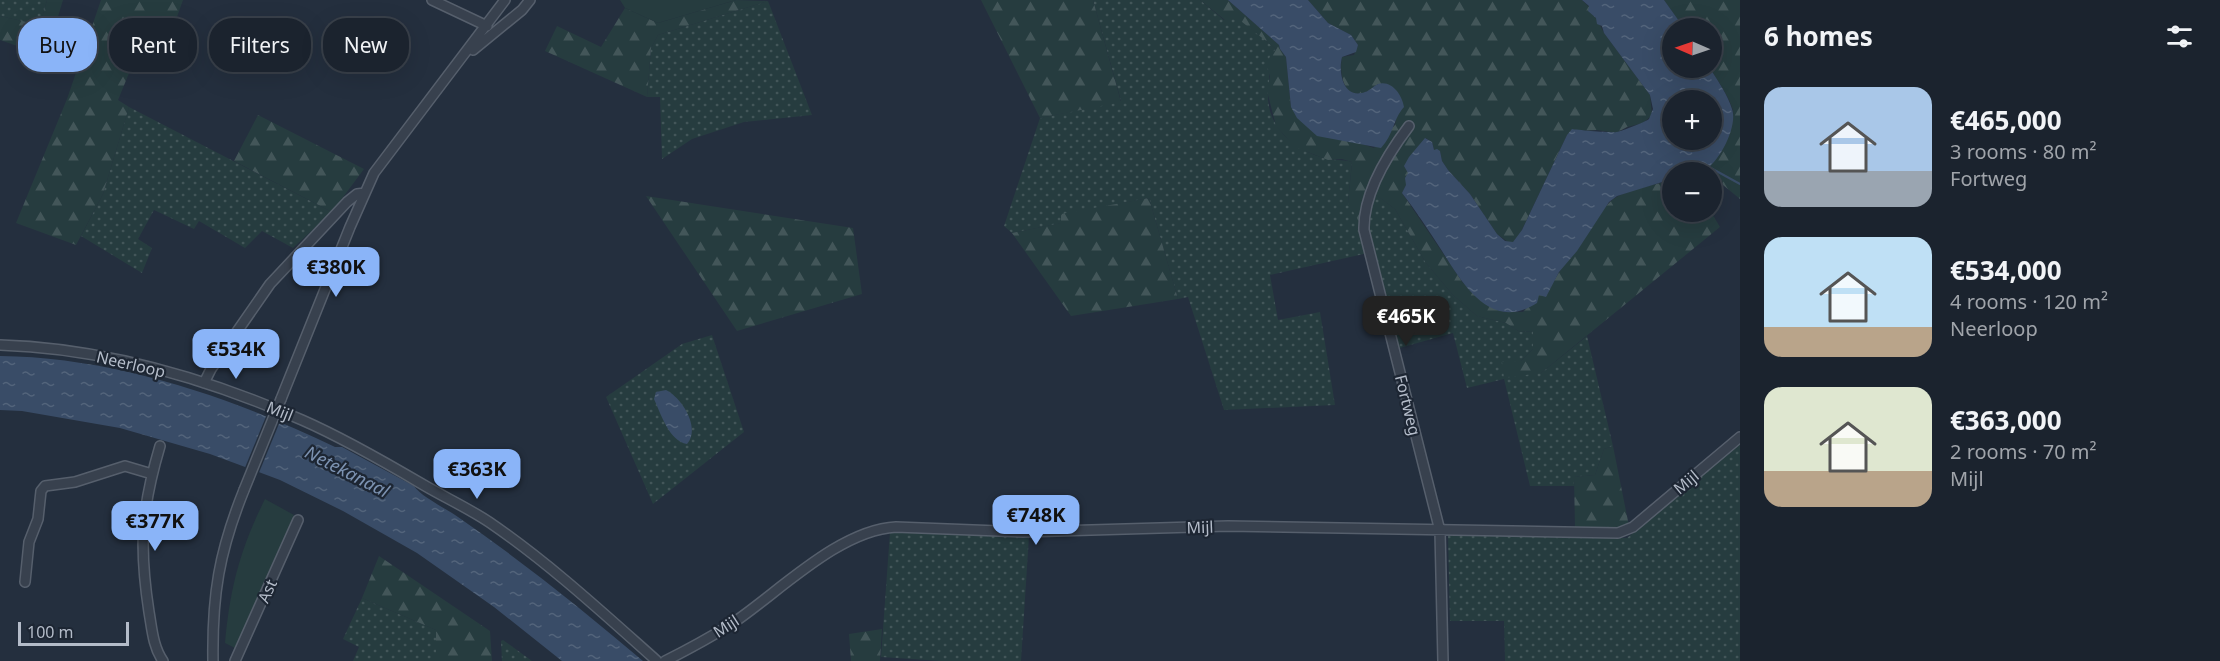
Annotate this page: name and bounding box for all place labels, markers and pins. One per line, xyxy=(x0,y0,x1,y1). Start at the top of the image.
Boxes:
pin: €380K xyxy=(294,247,378,298)
pin: €465K xyxy=(1364,296,1448,347)
pin: €534K xyxy=(194,329,278,380)
pin: €363K xyxy=(435,449,519,500)
pin: €748K xyxy=(994,495,1078,546)
pin: €377K xyxy=(113,501,197,552)

